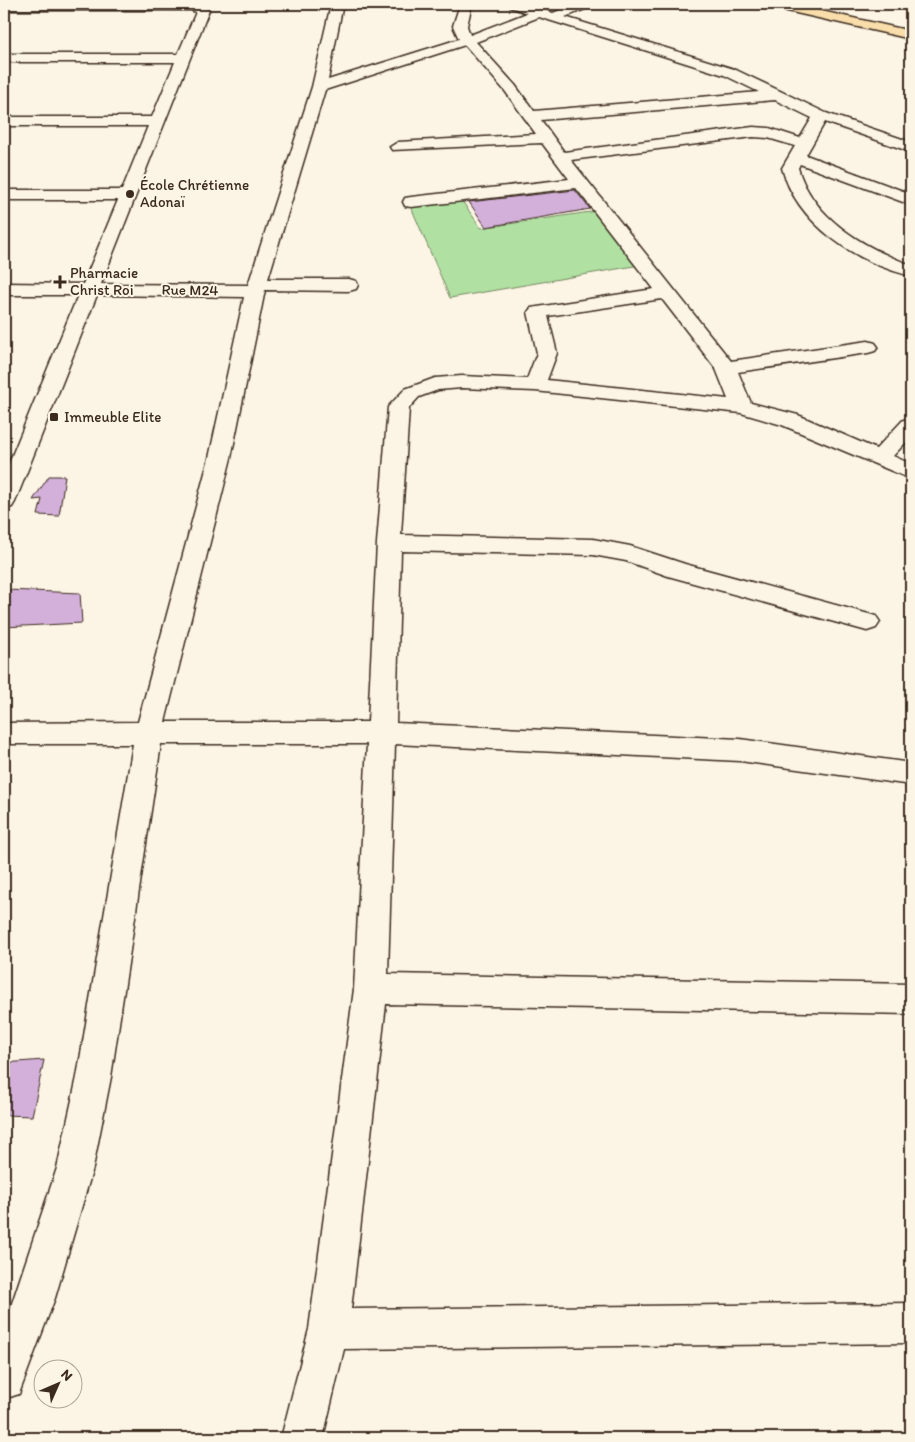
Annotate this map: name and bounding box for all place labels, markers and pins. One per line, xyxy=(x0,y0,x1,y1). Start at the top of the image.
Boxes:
place label: École Chrétienne Adonaï xyxy=(140,176,249,211)
marker: École Chrétienne Adonaï xyxy=(124,188,136,200)
place label: Pharmacie Christ Roi xyxy=(70,264,138,299)
marker: Pharmacie Christ Roi xyxy=(54,276,66,288)
place label: Immeuble Elite xyxy=(64,408,161,426)
marker: Immeuble Elite xyxy=(48,411,60,423)

